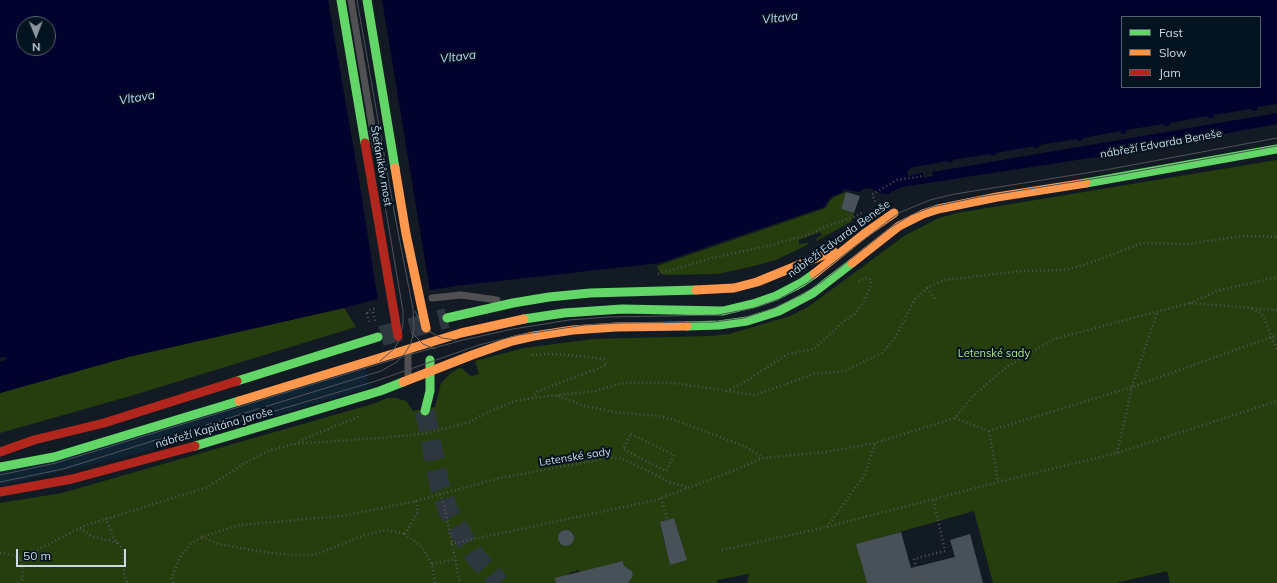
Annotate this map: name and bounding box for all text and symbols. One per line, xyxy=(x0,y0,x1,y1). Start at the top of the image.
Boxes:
water label: Vltava xyxy=(761,9,799,27)
north arrow xyxy=(16,16,56,56)
legend xyxy=(1121,16,1261,88)
text: Fast xyxy=(1159,25,1183,40)
text: N xyxy=(32,40,40,54)
text: Slow xyxy=(1159,45,1187,60)
water label: Vltava xyxy=(439,48,477,66)
text: Jam xyxy=(1159,65,1181,80)
water label: Vltava xyxy=(118,88,156,108)
street label: Štefánikův most xyxy=(367,125,395,207)
street label: nábřeží Edvarda Beneše xyxy=(1099,127,1223,161)
street label: nábřeží Edvarda Beneše xyxy=(785,197,893,281)
park label: Letenské sady xyxy=(958,347,1030,361)
street label: nábřeží Kapitána Jaroše xyxy=(154,405,274,451)
street label: Letenské sady xyxy=(538,445,612,469)
scale bar xyxy=(18,541,128,567)
text: 50 m xyxy=(23,548,51,563)

